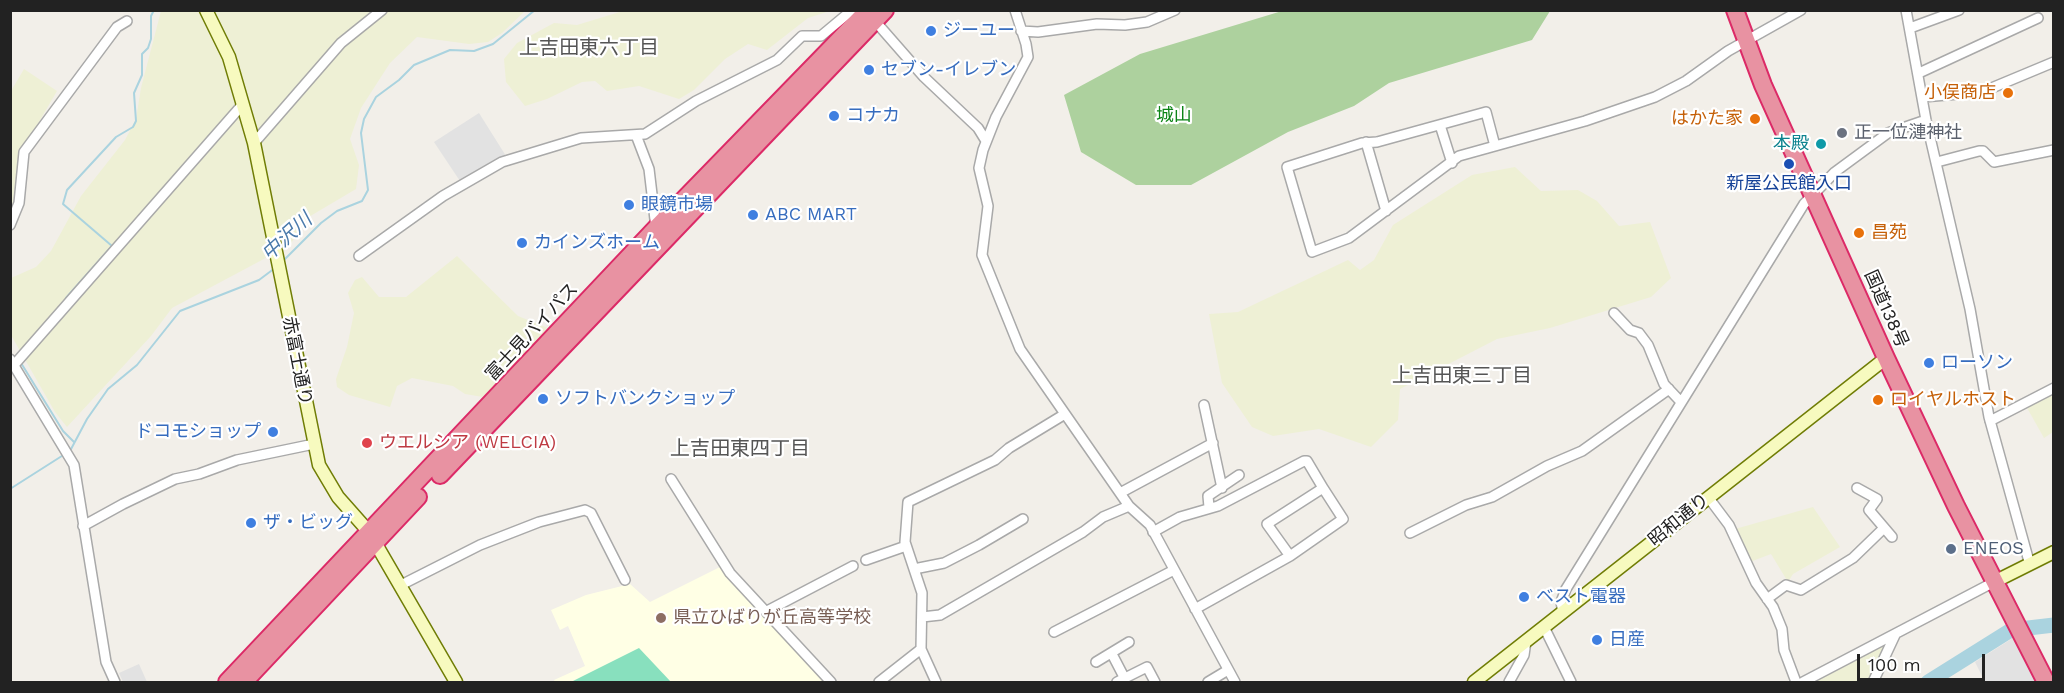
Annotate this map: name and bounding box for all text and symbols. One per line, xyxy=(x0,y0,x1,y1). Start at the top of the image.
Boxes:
place label: ジーユー xyxy=(943,20,1015,42)
marker: ジーユー xyxy=(924,24,938,38)
district label: 上吉田東六丁目 xyxy=(519,36,659,60)
place label: セブン-イレブン xyxy=(881,59,1016,81)
marker: セブン-イレブン xyxy=(862,63,876,77)
place label: 小俣商店 xyxy=(1924,82,1996,104)
marker: 小俣商店 xyxy=(2001,86,2015,100)
place label: コナカ xyxy=(846,105,900,127)
park label: 城山 xyxy=(1156,105,1192,127)
place label: はかた家 xyxy=(1671,108,1743,130)
marker: コナカ xyxy=(827,109,841,123)
marker: はかた家 xyxy=(1748,112,1762,126)
place label: 正一位漣神社 xyxy=(1854,122,1962,144)
marker: 正一位漣神社 xyxy=(1835,126,1849,140)
place label: 本殿 xyxy=(1773,133,1809,155)
marker: 本殿 xyxy=(1814,137,1828,151)
marker: 新屋公民館入口 xyxy=(1782,157,1796,171)
place label: 新屋公民館入口 xyxy=(1726,173,1852,195)
place label: 眼鏡市場 xyxy=(641,194,713,216)
marker: 眼鏡市場 xyxy=(622,198,636,212)
place label: ABC MART xyxy=(765,204,857,226)
water label: 中沢川 xyxy=(257,208,317,266)
marker: ABC MART xyxy=(746,208,760,222)
place label: 昌苑 xyxy=(1871,222,1907,244)
marker: 昌苑 xyxy=(1852,226,1866,240)
place label: カインズホーム xyxy=(534,232,660,254)
marker: カインズホーム xyxy=(515,236,529,250)
street label: 国道138号 xyxy=(1859,267,1913,351)
street label: 富士見バイパス xyxy=(481,279,583,385)
street label: 赤富士通り xyxy=(278,315,316,407)
place label: ローソン xyxy=(1941,352,2013,374)
marker: ローソン xyxy=(1922,356,1936,370)
district label: 上吉田東三丁目 xyxy=(1392,364,1532,388)
place label: ソフトバンクショップ xyxy=(555,388,735,410)
place label: ロイヤルホスト xyxy=(1890,389,2016,411)
marker: ソフトバンクショップ xyxy=(536,392,550,406)
marker: ロイヤルホスト xyxy=(1871,393,1885,407)
place label: ドコモショップ xyxy=(135,421,261,443)
marker: ドコモショップ xyxy=(266,425,280,439)
place label: ウエルシア (WELCIA) xyxy=(379,432,556,454)
marker: ウエルシア (WELCIA) xyxy=(360,436,374,450)
district label: 上吉田東四丁目 xyxy=(670,437,810,461)
street label: 昭和通り xyxy=(1644,489,1714,551)
place label: ザ・ビッグ xyxy=(263,512,353,534)
marker: ザ・ビッグ xyxy=(244,516,258,530)
place label: ENEOS xyxy=(1963,538,2024,560)
marker: ENEOS xyxy=(1944,542,1958,556)
place label: ベスト電器 xyxy=(1536,586,1626,608)
marker: ベスト電器 xyxy=(1517,590,1531,604)
place label: 県立ひばりが丘高等学校 xyxy=(673,607,871,629)
marker: 県立ひばりが丘高等学校 xyxy=(654,611,668,625)
place label: 日産 xyxy=(1609,629,1645,651)
marker: 日産 xyxy=(1590,633,1604,647)
scale bar xyxy=(1860,642,1988,680)
text: 100 m xyxy=(1868,654,1921,675)

